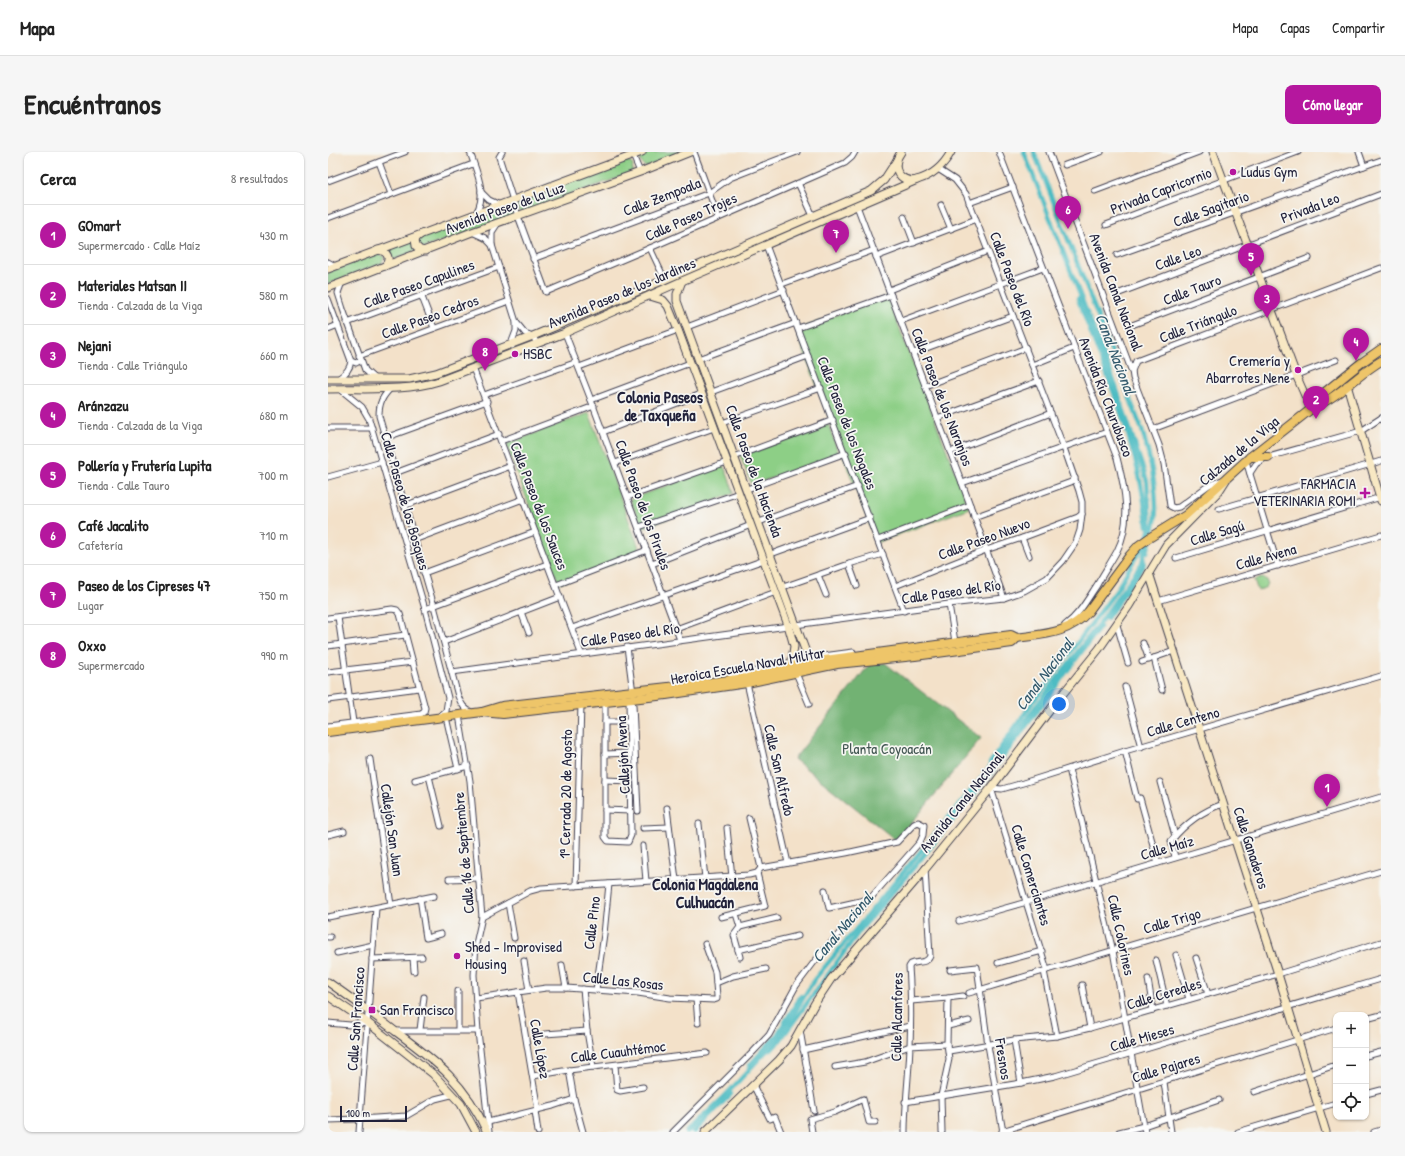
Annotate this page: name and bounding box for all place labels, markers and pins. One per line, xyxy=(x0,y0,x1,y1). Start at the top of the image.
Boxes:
place label: Ludus Gym xyxy=(1241,161,1297,182)
marker: Ludus Gym xyxy=(1228,167,1238,177)
pin: 6 xyxy=(1055,196,1081,229)
pin: 7 xyxy=(823,220,849,253)
pin: 5 xyxy=(1238,243,1264,276)
pin: 3 xyxy=(1254,285,1280,318)
pin: 4 xyxy=(1343,328,1369,361)
pin: 8 xyxy=(472,338,498,371)
place label: HSBC xyxy=(523,343,553,364)
marker: HSBC xyxy=(510,349,520,359)
place label: Cremería y Abarrotes Nene xyxy=(1206,350,1290,388)
marker: Cremería y Abarrotes Nene xyxy=(1293,365,1303,375)
pin: 2 xyxy=(1303,386,1329,419)
place label: FARMACIA VETERINARIA ROMI xyxy=(1253,473,1357,511)
marker: FARMACIA VETERINARIA ROMI xyxy=(1359,487,1371,499)
pin: 1 xyxy=(1314,774,1340,807)
place label: Shed - Improvised Housing xyxy=(465,936,562,974)
marker: Shed - Improvised Housing xyxy=(452,951,462,961)
place label: San Francisco xyxy=(380,999,454,1020)
marker: San Francisco xyxy=(367,1005,377,1015)

